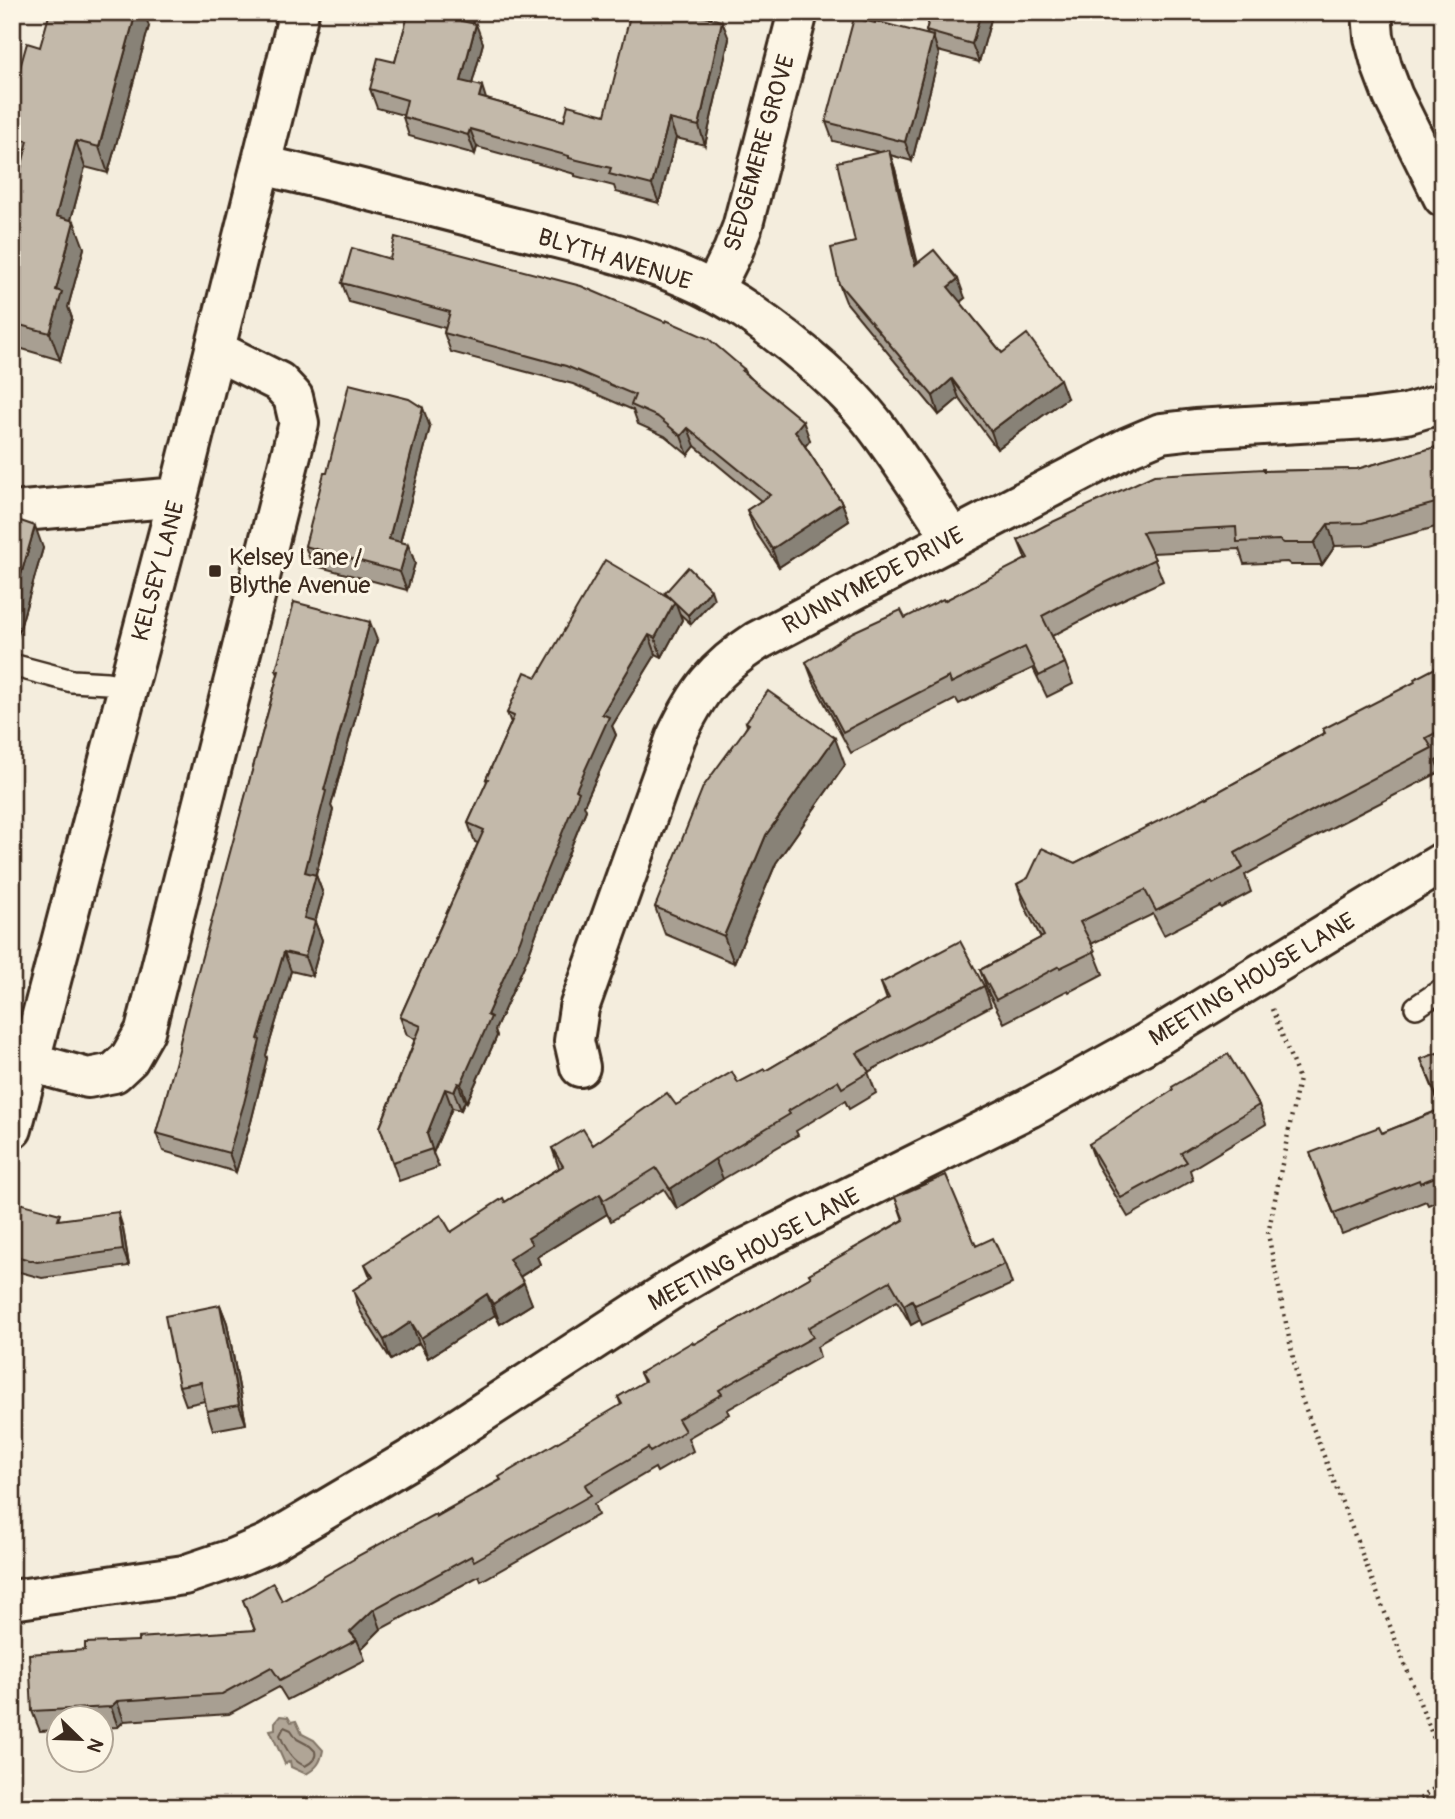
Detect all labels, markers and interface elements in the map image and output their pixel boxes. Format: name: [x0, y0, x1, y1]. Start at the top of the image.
street label: SEDGEMERE GROVE: [718, 51, 801, 255]
street label: BLYTH AVENUE: [535, 222, 695, 297]
street label: KELSEY LANE: [126, 498, 191, 644]
street label: RUNNYMEDE DRIVE: [778, 520, 969, 640]
place label: Kelsey Lane / Blythe Avenue: [229, 543, 370, 600]
marker: Kelsey Lane / Blythe Avenue: [207, 563, 223, 579]
street label: MEETING HOUSE LANE: [1144, 906, 1361, 1053]
street label: MEETING HOUSE LANE: [643, 1181, 865, 1318]
north arrow: [46, 1703, 116, 1773]
text: N: [81, 1735, 108, 1756]

